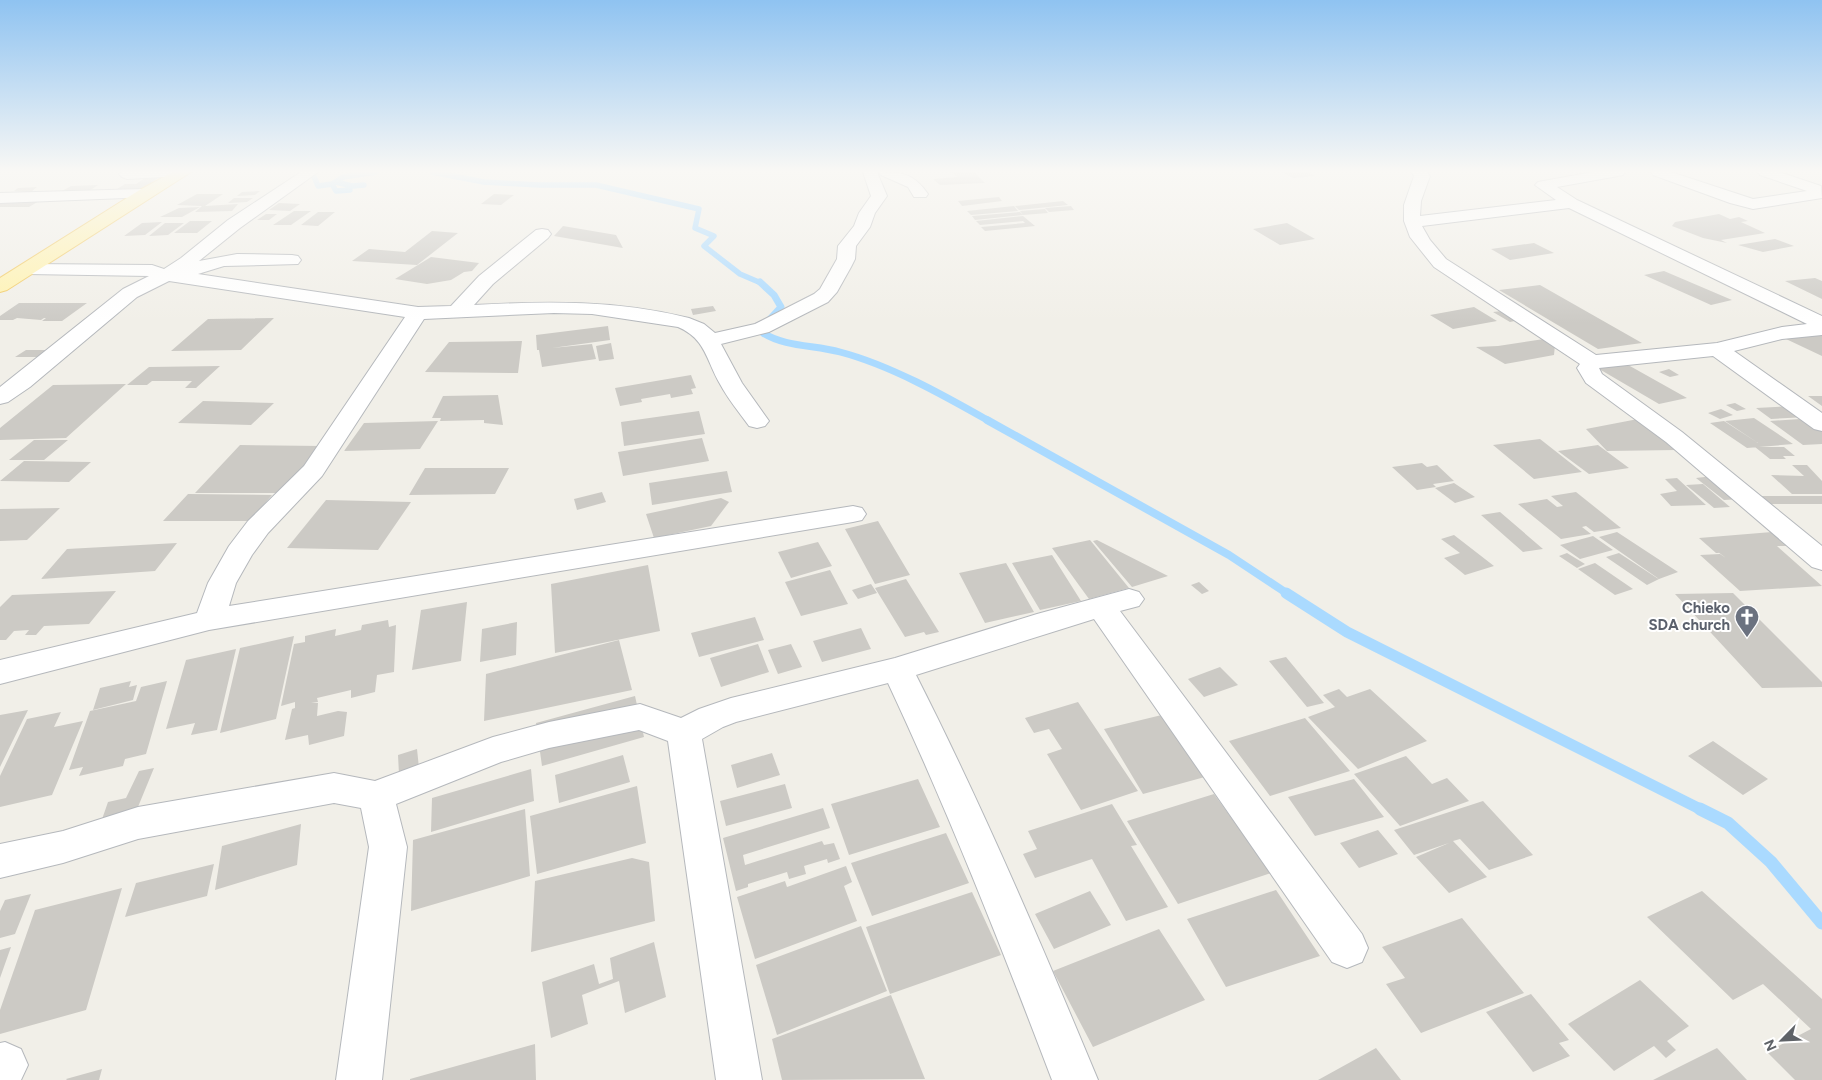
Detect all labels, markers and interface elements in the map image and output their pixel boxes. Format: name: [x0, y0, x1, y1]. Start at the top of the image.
place label: Chieko SDA church: [1648, 599, 1730, 634]
church icon: Chieko SDA church: [1734, 604, 1760, 638]
north arrow: [1757, 1015, 1807, 1065]
text: N: [1761, 1037, 1781, 1053]

